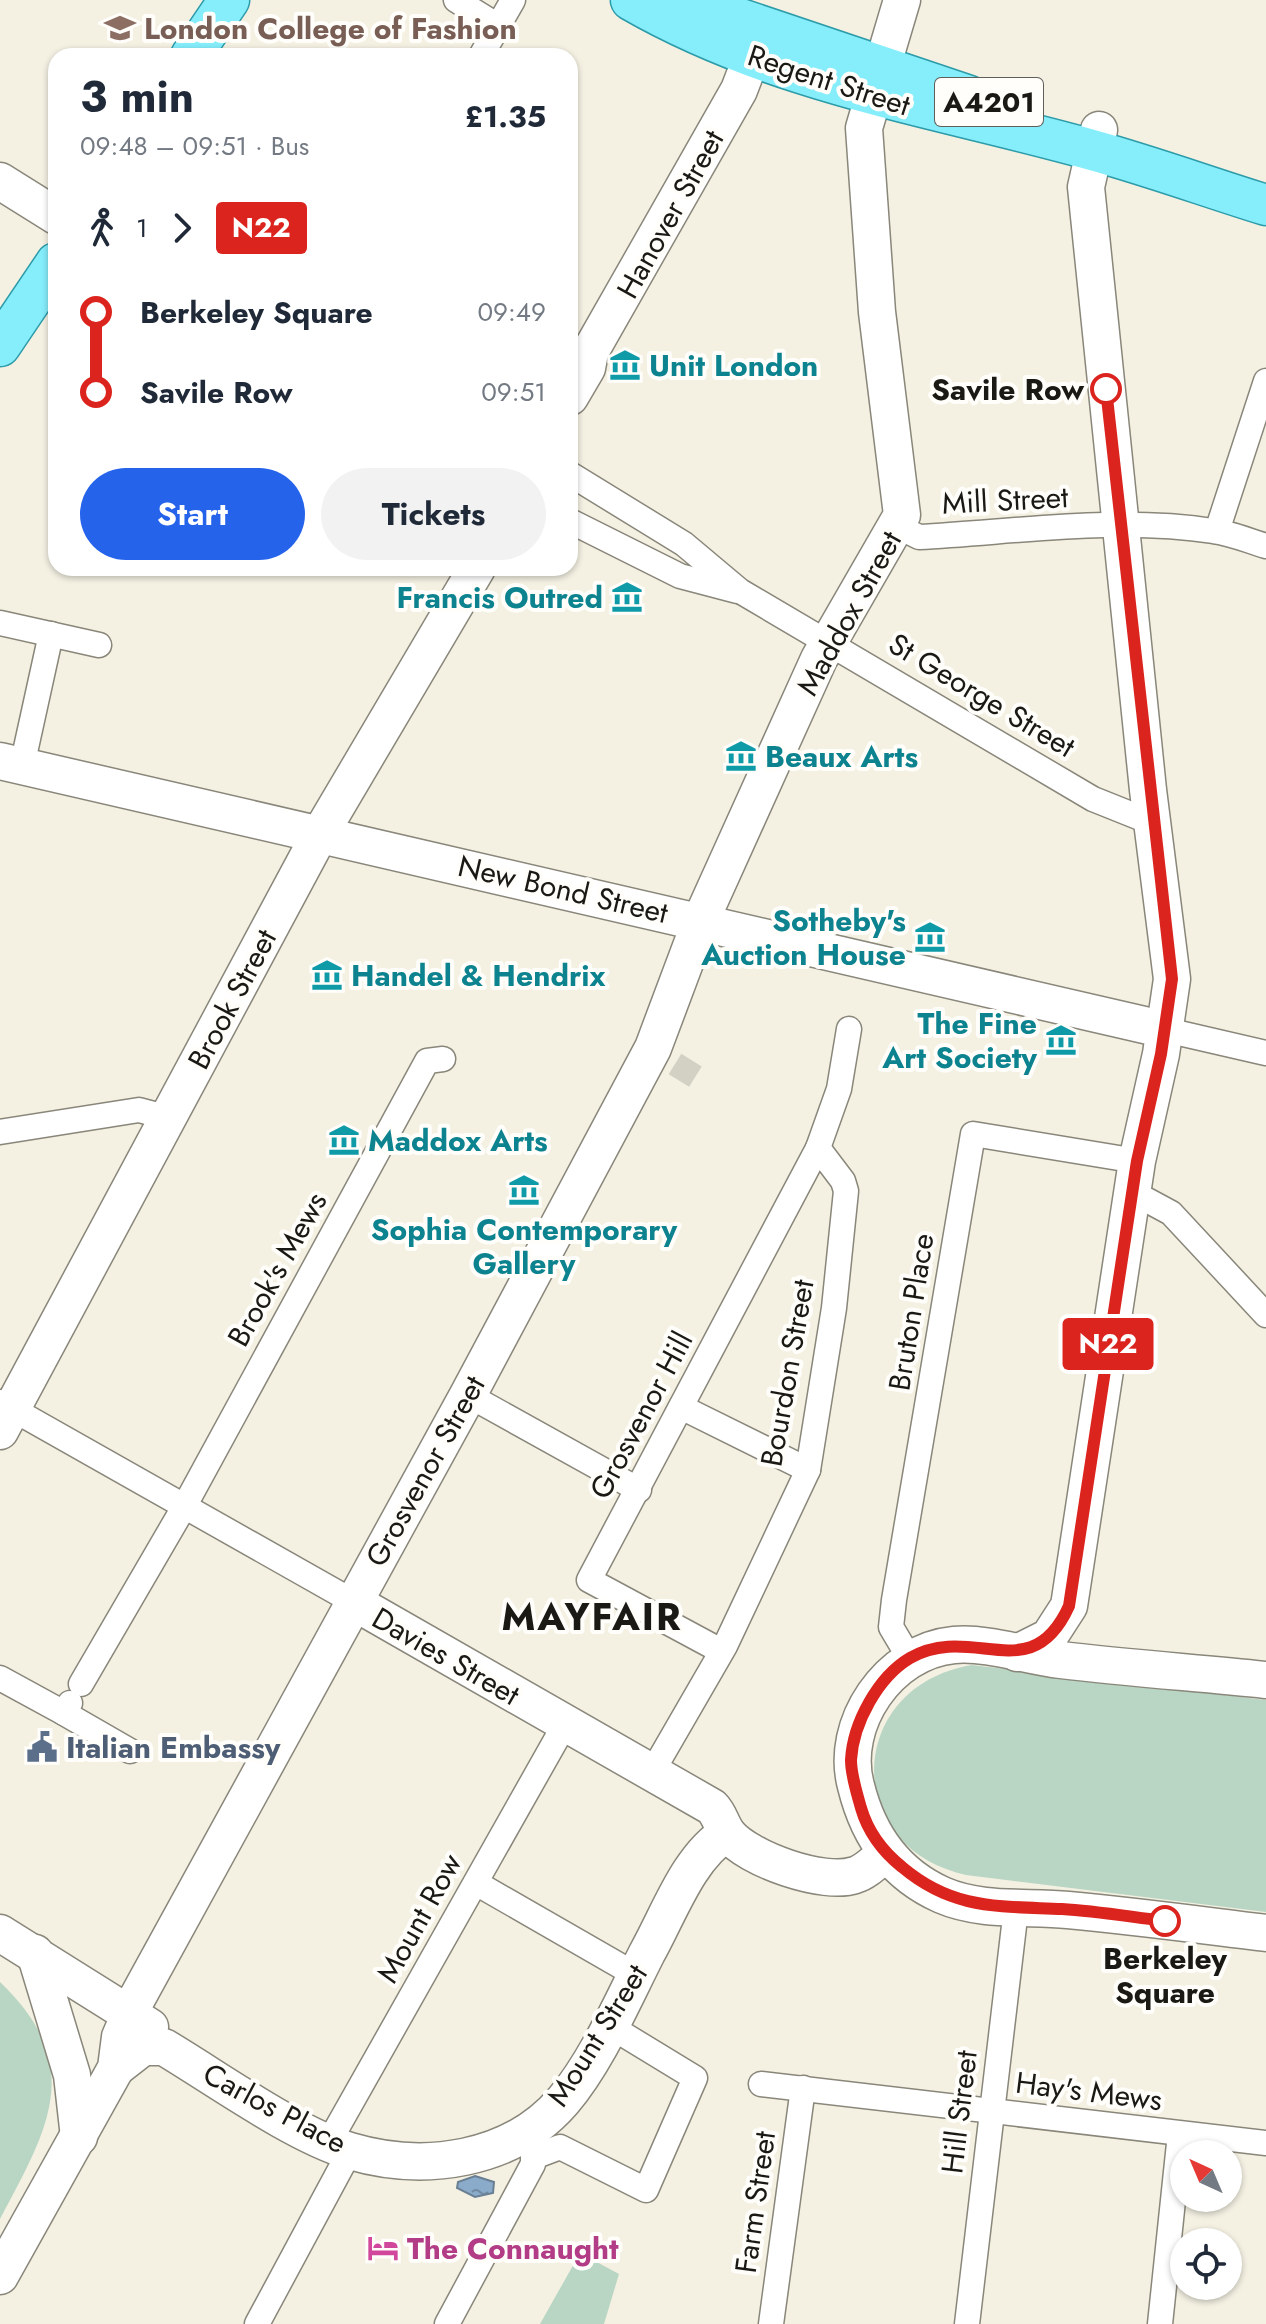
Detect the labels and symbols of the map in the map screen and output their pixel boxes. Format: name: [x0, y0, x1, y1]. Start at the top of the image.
place label: London College of Fashion: [144, 7, 517, 50]
school or university icon: London College of Fashion: [103, 11, 137, 45]
street label: Regent Street: [742, 34, 916, 127]
road number: A4201: [935, 78, 1043, 126]
street label: Hanover Street: [606, 121, 734, 306]
place label: Unit London: [649, 344, 818, 387]
museum icon: Unit London: [608, 348, 642, 382]
place label: Savile Row: [931, 368, 1085, 411]
marker: Savile Row: [1091, 374, 1121, 404]
street label: Mill Street: [941, 475, 1070, 525]
street label: Maddox Street: [786, 522, 912, 703]
place label: Francis Outred: [396, 576, 603, 619]
museum icon: Francis Outred: [610, 580, 644, 614]
street label: St George Street: [881, 622, 1084, 768]
place label: Beaux Arts: [765, 735, 918, 778]
museum icon: Beaux Arts: [724, 739, 758, 773]
street label: New Bond Street: [454, 844, 673, 934]
place label: Sotheby's Auction House: [700, 899, 906, 976]
museum icon: Sotheby's Auction House: [913, 920, 947, 954]
street label: Brook Street: [177, 921, 287, 1077]
place label: Handel & Hendrix: [351, 954, 605, 997]
museum icon: Handel & Hendrix: [310, 958, 344, 992]
place label: The Fine Art Society: [881, 1002, 1037, 1079]
museum icon: The Fine Art Society: [1044, 1023, 1078, 1057]
place label: Maddox Arts: [368, 1119, 548, 1162]
museum icon: Maddox Arts: [327, 1123, 361, 1157]
museum icon: Sophia Contemporary Gallery: [507, 1173, 541, 1207]
street label: Brook's Mews: [217, 1184, 337, 1354]
place label: Sophia Contemporary Gallery: [371, 1208, 678, 1285]
street label: Bruton Place: [877, 1230, 945, 1394]
street label: Bourdon Street: [749, 1275, 825, 1470]
line badge: N22: [1062, 1318, 1154, 1370]
street label: Grosvenor Hill: [579, 1324, 703, 1506]
street label: Grosvenor Street: [355, 1367, 496, 1574]
district label: MAYFAIR: [501, 1589, 683, 1644]
street label: Davies Street: [364, 1596, 528, 1716]
place label: Italian Embassy: [66, 1726, 281, 1769]
public building icon: Italian Embassy: [25, 1730, 59, 1764]
street label: Mount Row: [366, 1845, 472, 1990]
marker: Berkeley Square: [1150, 1906, 1180, 1936]
place label: Berkeley Square: [1103, 1937, 1227, 2014]
street label: Mount Street: [536, 1955, 658, 2114]
street label: Hill Street: [930, 2047, 988, 2176]
street label: Carlos Place: [196, 2052, 354, 2164]
street label: Hay's Mews: [1013, 2061, 1165, 2121]
street label: Farm Street: [724, 2128, 786, 2276]
north arrow: [1170, 2140, 1242, 2212]
place label: The Connaught: [407, 2227, 619, 2270]
hotel icon: The Connaught: [366, 2231, 400, 2265]

